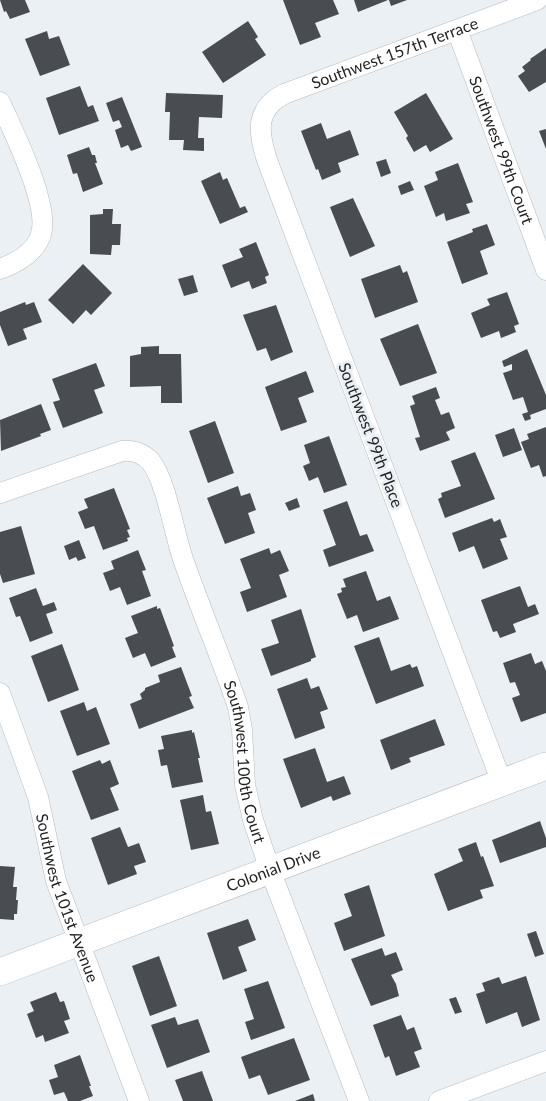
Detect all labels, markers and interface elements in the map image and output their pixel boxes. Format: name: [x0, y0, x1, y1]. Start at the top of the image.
street label: Southwest 157th Terrace: [308, 13, 480, 92]
street label: Southwest 99th Court: [466, 73, 538, 227]
street label: Southwest 99th Place: [335, 360, 408, 510]
street label: Southwest 100th Court: [220, 678, 270, 846]
street label: Southwest 101st Avenue: [33, 812, 103, 985]
street label: Colonial Drive: [223, 842, 323, 895]

